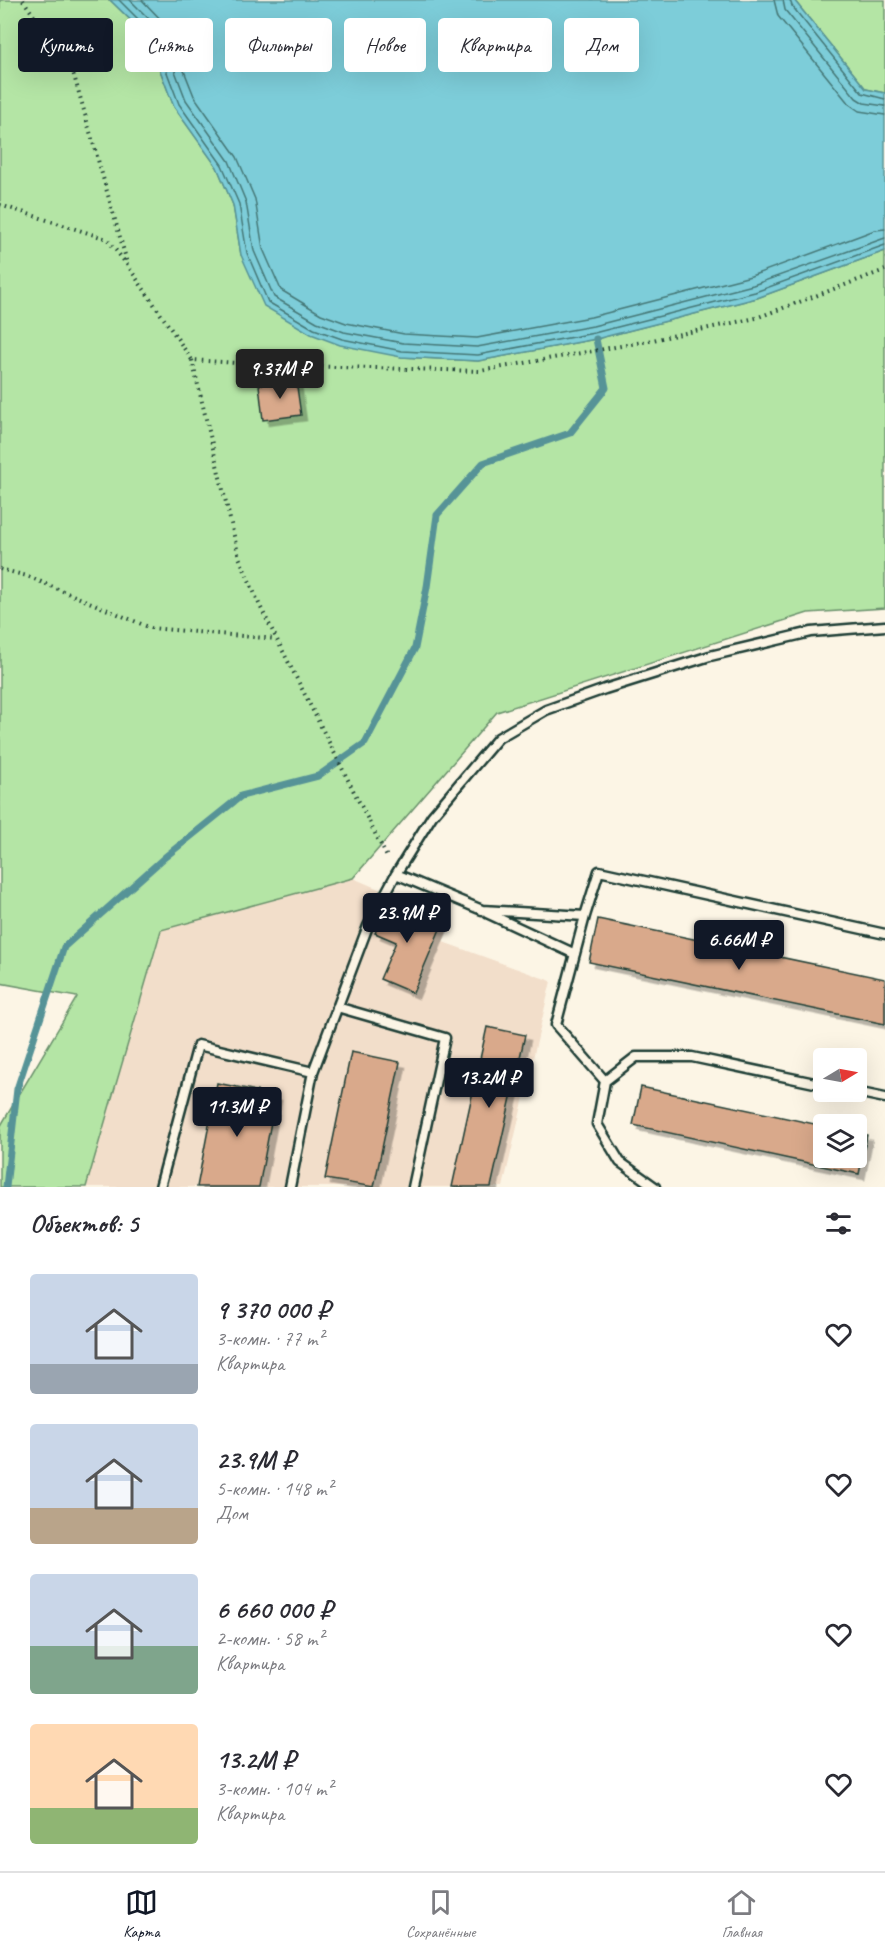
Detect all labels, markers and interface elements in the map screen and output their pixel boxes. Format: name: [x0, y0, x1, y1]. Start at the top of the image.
chip: Купить: [18, 18, 113, 72]
chip: Снять: [125, 18, 213, 72]
chip: Фильтры: [225, 18, 332, 72]
chip: Новое: [344, 18, 426, 72]
chip: Квартира: [438, 18, 552, 72]
chip: Дом: [564, 18, 639, 72]
pin: 9.37M ₽: [225, 349, 335, 400]
text: 9.37M ₽: [250, 356, 310, 381]
pin: 23.9M ₽: [352, 893, 462, 944]
text: 23.9M ₽: [377, 900, 437, 925]
pin: 6.66M ₽: [684, 920, 794, 971]
text: 6.66M ₽: [708, 927, 770, 952]
north arrow: [813, 1048, 867, 1102]
map controls: [813, 1048, 867, 1168]
pin: 13.2M ₽: [434, 1058, 544, 1109]
text: 13.2M ₽: [459, 1065, 519, 1090]
pin: 11.3M ₽: [182, 1087, 292, 1138]
text: 11.3M ₽: [207, 1094, 267, 1119]
button: layers: [813, 1114, 867, 1168]
text: Объектов: 5: [30, 1207, 138, 1240]
icon: filters: [822, 1207, 855, 1240]
text: 9 370 000 ₽: [216, 1293, 330, 1326]
icon: home: [78, 1298, 150, 1370]
icon: heart: [822, 1318, 855, 1351]
text: 3-комн. · 77 m²: [216, 1326, 324, 1351]
text: Квартира: [216, 1351, 284, 1376]
text: 23.9M ₽: [216, 1443, 295, 1476]
icon: home: [78, 1448, 150, 1520]
icon: heart: [822, 1468, 855, 1501]
text: 5-комн. · 148 m²: [216, 1476, 333, 1501]
text: Дом: [216, 1501, 248, 1526]
text: 6 660 000 ₽: [216, 1593, 332, 1626]
icon: home: [78, 1598, 150, 1670]
icon: heart: [822, 1618, 855, 1651]
text: 2-комн. · 58 m²: [216, 1626, 324, 1651]
text: Квартира: [216, 1651, 284, 1676]
text: 13.2M ₽: [216, 1743, 295, 1776]
icon: home: [78, 1748, 150, 1820]
icon: heart: [822, 1768, 855, 1801]
text: 3-комн. · 104 m²: [216, 1776, 333, 1801]
text: Квартира: [216, 1801, 284, 1826]
tab: Карта: [123, 1886, 160, 1942]
tab: Сохранённые: [406, 1886, 475, 1942]
tab: Главная: [722, 1886, 762, 1942]

